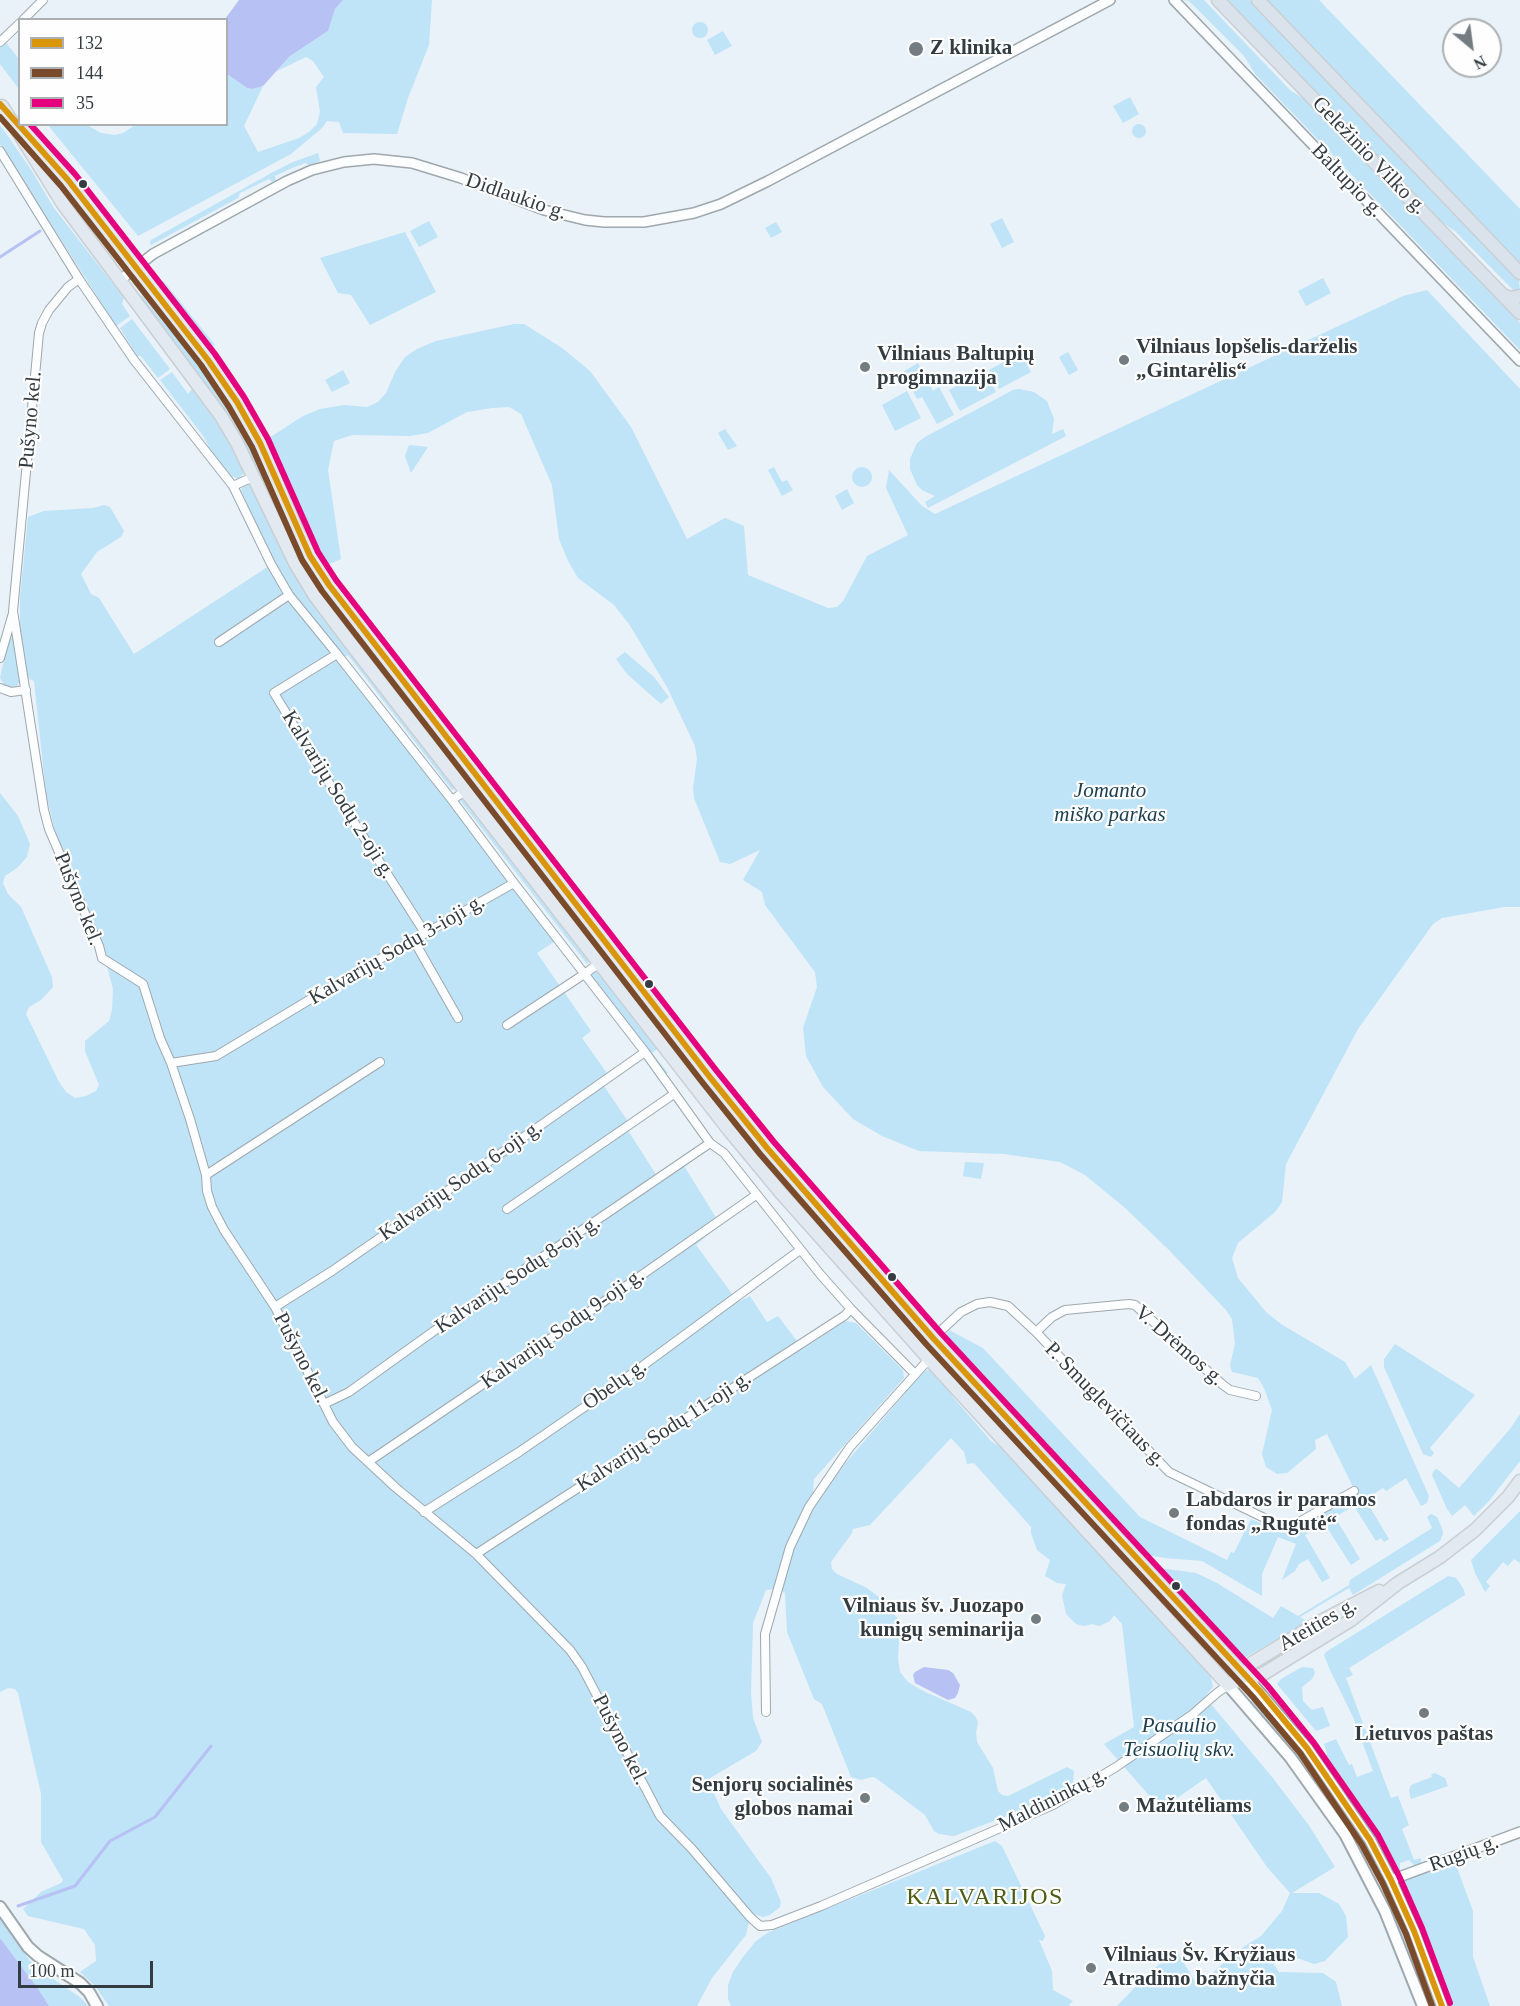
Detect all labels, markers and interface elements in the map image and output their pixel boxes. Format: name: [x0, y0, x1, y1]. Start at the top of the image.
legend: [18, 18, 228, 126]
north arrow: [1442, 18, 1502, 78]
text: 132: [76, 33, 103, 53]
place label: Z klinika: [930, 36, 1012, 62]
marker: Z klinika: [907, 40, 925, 58]
text: N: [1471, 52, 1489, 73]
text: 144: [76, 63, 103, 83]
street label: Geležinio Vilko g.: [1306, 92, 1432, 220]
text: 35: [76, 93, 94, 113]
street label: Baltupio g.: [1306, 139, 1388, 223]
street label: Didlaukio g.: [462, 168, 570, 226]
unlabelled marker: [77, 178, 89, 190]
place label: Vilniaus lopšelis-darželis „Gintarėlis“: [1136, 335, 1357, 385]
place label: Vilniaus Baltupių progimnazija: [877, 342, 1034, 392]
marker: Vilniaus lopšelis-darželis „Gintarėlis“: [1117, 353, 1131, 367]
marker: Vilniaus Baltupių progimnazija: [858, 360, 872, 374]
street label: Pušyno kel.: [14, 370, 48, 470]
street label: Kalvarijų Sodų 2-oji g.: [276, 706, 400, 884]
park label: Jomanto miško parkas: [1054, 778, 1166, 828]
street label: Pušyno kel.: [48, 849, 108, 949]
street label: Kalvarijų Sodų 3-ioji g.: [304, 889, 490, 1011]
unlabelled marker: [643, 978, 655, 990]
street label: Kalvarijų Sodų 6-oji g.: [374, 1115, 548, 1247]
street label: Kalvarijų Sodų 8-oji g.: [431, 1210, 605, 1340]
street label: Kalvarijų Sodų 9-oji g.: [476, 1263, 650, 1395]
unlabelled marker: [886, 1271, 898, 1283]
street label: V. Drėmos g.: [1129, 1300, 1229, 1392]
street label: Pušyno kel.: [268, 1309, 334, 1407]
street label: P. Smuglevičiaus g.: [1039, 1337, 1171, 1473]
street label: Obelų g.: [578, 1354, 652, 1416]
street label: Kalvarijų Sodų 11-oji g.: [572, 1366, 756, 1498]
place label: Labdaros ir paramos fondas „Rugutė“: [1186, 1488, 1376, 1538]
marker: Labdaros ir paramos fondas „Rugutė“: [1167, 1506, 1181, 1520]
unlabelled marker: [1170, 1580, 1182, 1592]
street label: Ateities g.: [1274, 1593, 1362, 1657]
place label: Vilniaus šv. Juozapo kunigų seminarija: [842, 1594, 1024, 1644]
marker: Vilniaus šv. Juozapo kunigų seminarija: [1029, 1612, 1043, 1626]
street label: Pušyno kel.: [587, 1691, 653, 1789]
marker: Lietuvos paštas: [1417, 1706, 1431, 1720]
park label: Pasaulio Teisuolių skv.: [1123, 1713, 1235, 1763]
place label: Lietuvos paštas: [1355, 1722, 1493, 1748]
street label: Maldininkų g.: [994, 1762, 1112, 1838]
place label: Senjorų socialinės globos namai: [691, 1773, 853, 1823]
marker: Senjorų socialinės globos namai: [858, 1791, 872, 1805]
place label: Mažutėliams: [1136, 1794, 1251, 1820]
marker: Mažutėliams: [1117, 1800, 1131, 1814]
street label: Rugių g.: [1426, 1830, 1502, 1878]
district label: KALVARIJOS: [906, 1884, 1064, 1912]
place label: Vilniaus Šv. Kryžiaus Atradimo bažnyčia: [1103, 1943, 1295, 1993]
scale bar: [21, 1949, 156, 1987]
text: 100 m: [29, 1961, 75, 1981]
marker: Vilniaus Šv. Kryžiaus Atradimo bažnyčia: [1084, 1961, 1098, 1975]

